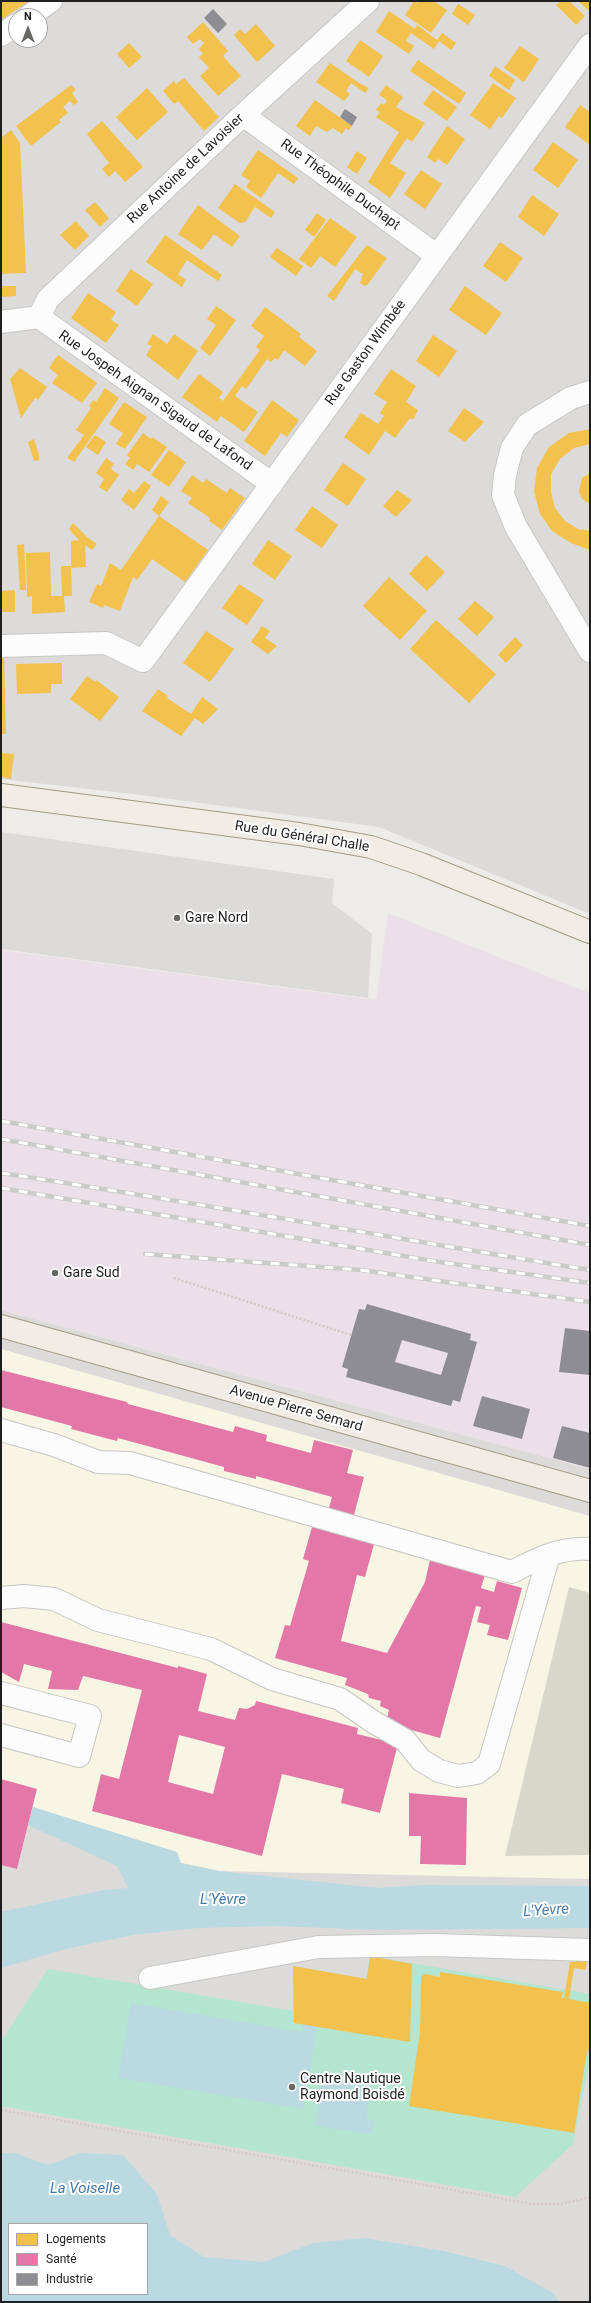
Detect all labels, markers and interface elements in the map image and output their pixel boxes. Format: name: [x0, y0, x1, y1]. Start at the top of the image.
north arrow: [8, 8, 48, 48]
text: N: [24, 10, 32, 23]
street label: Rue Antoine de Lavoisier: [124, 111, 248, 227]
street label: Rue Théophile Duchapt: [277, 136, 403, 234]
street label: Rue Gaston Wimbée: [322, 297, 410, 409]
street label: Rue Jospeh Aignan Sigaud de Lafond: [55, 327, 255, 475]
street label: Rue du Général Challe: [233, 818, 371, 856]
place label: Gare Nord: [185, 910, 248, 926]
marker: Gare Nord: [172, 913, 182, 923]
place label: Gare Sud: [63, 1265, 120, 1281]
marker: Gare Sud: [50, 1268, 60, 1278]
street label: Avenue Pierre Semard: [228, 1382, 364, 1436]
water label: L'Yèvre: [200, 1891, 246, 1909]
water label: L'Yèvre: [523, 1900, 569, 1922]
place label: Centre Nautique Raymond Boisdé: [300, 2071, 405, 2104]
marker: Centre Nautique Raymond Boisdé: [287, 2082, 297, 2092]
water label: La Voiselle: [50, 2180, 120, 2198]
legend: [8, 2223, 148, 2295]
text: Logements: [46, 2232, 106, 2246]
text: Santé: [46, 2252, 77, 2266]
text: Industrie: [46, 2272, 93, 2286]

